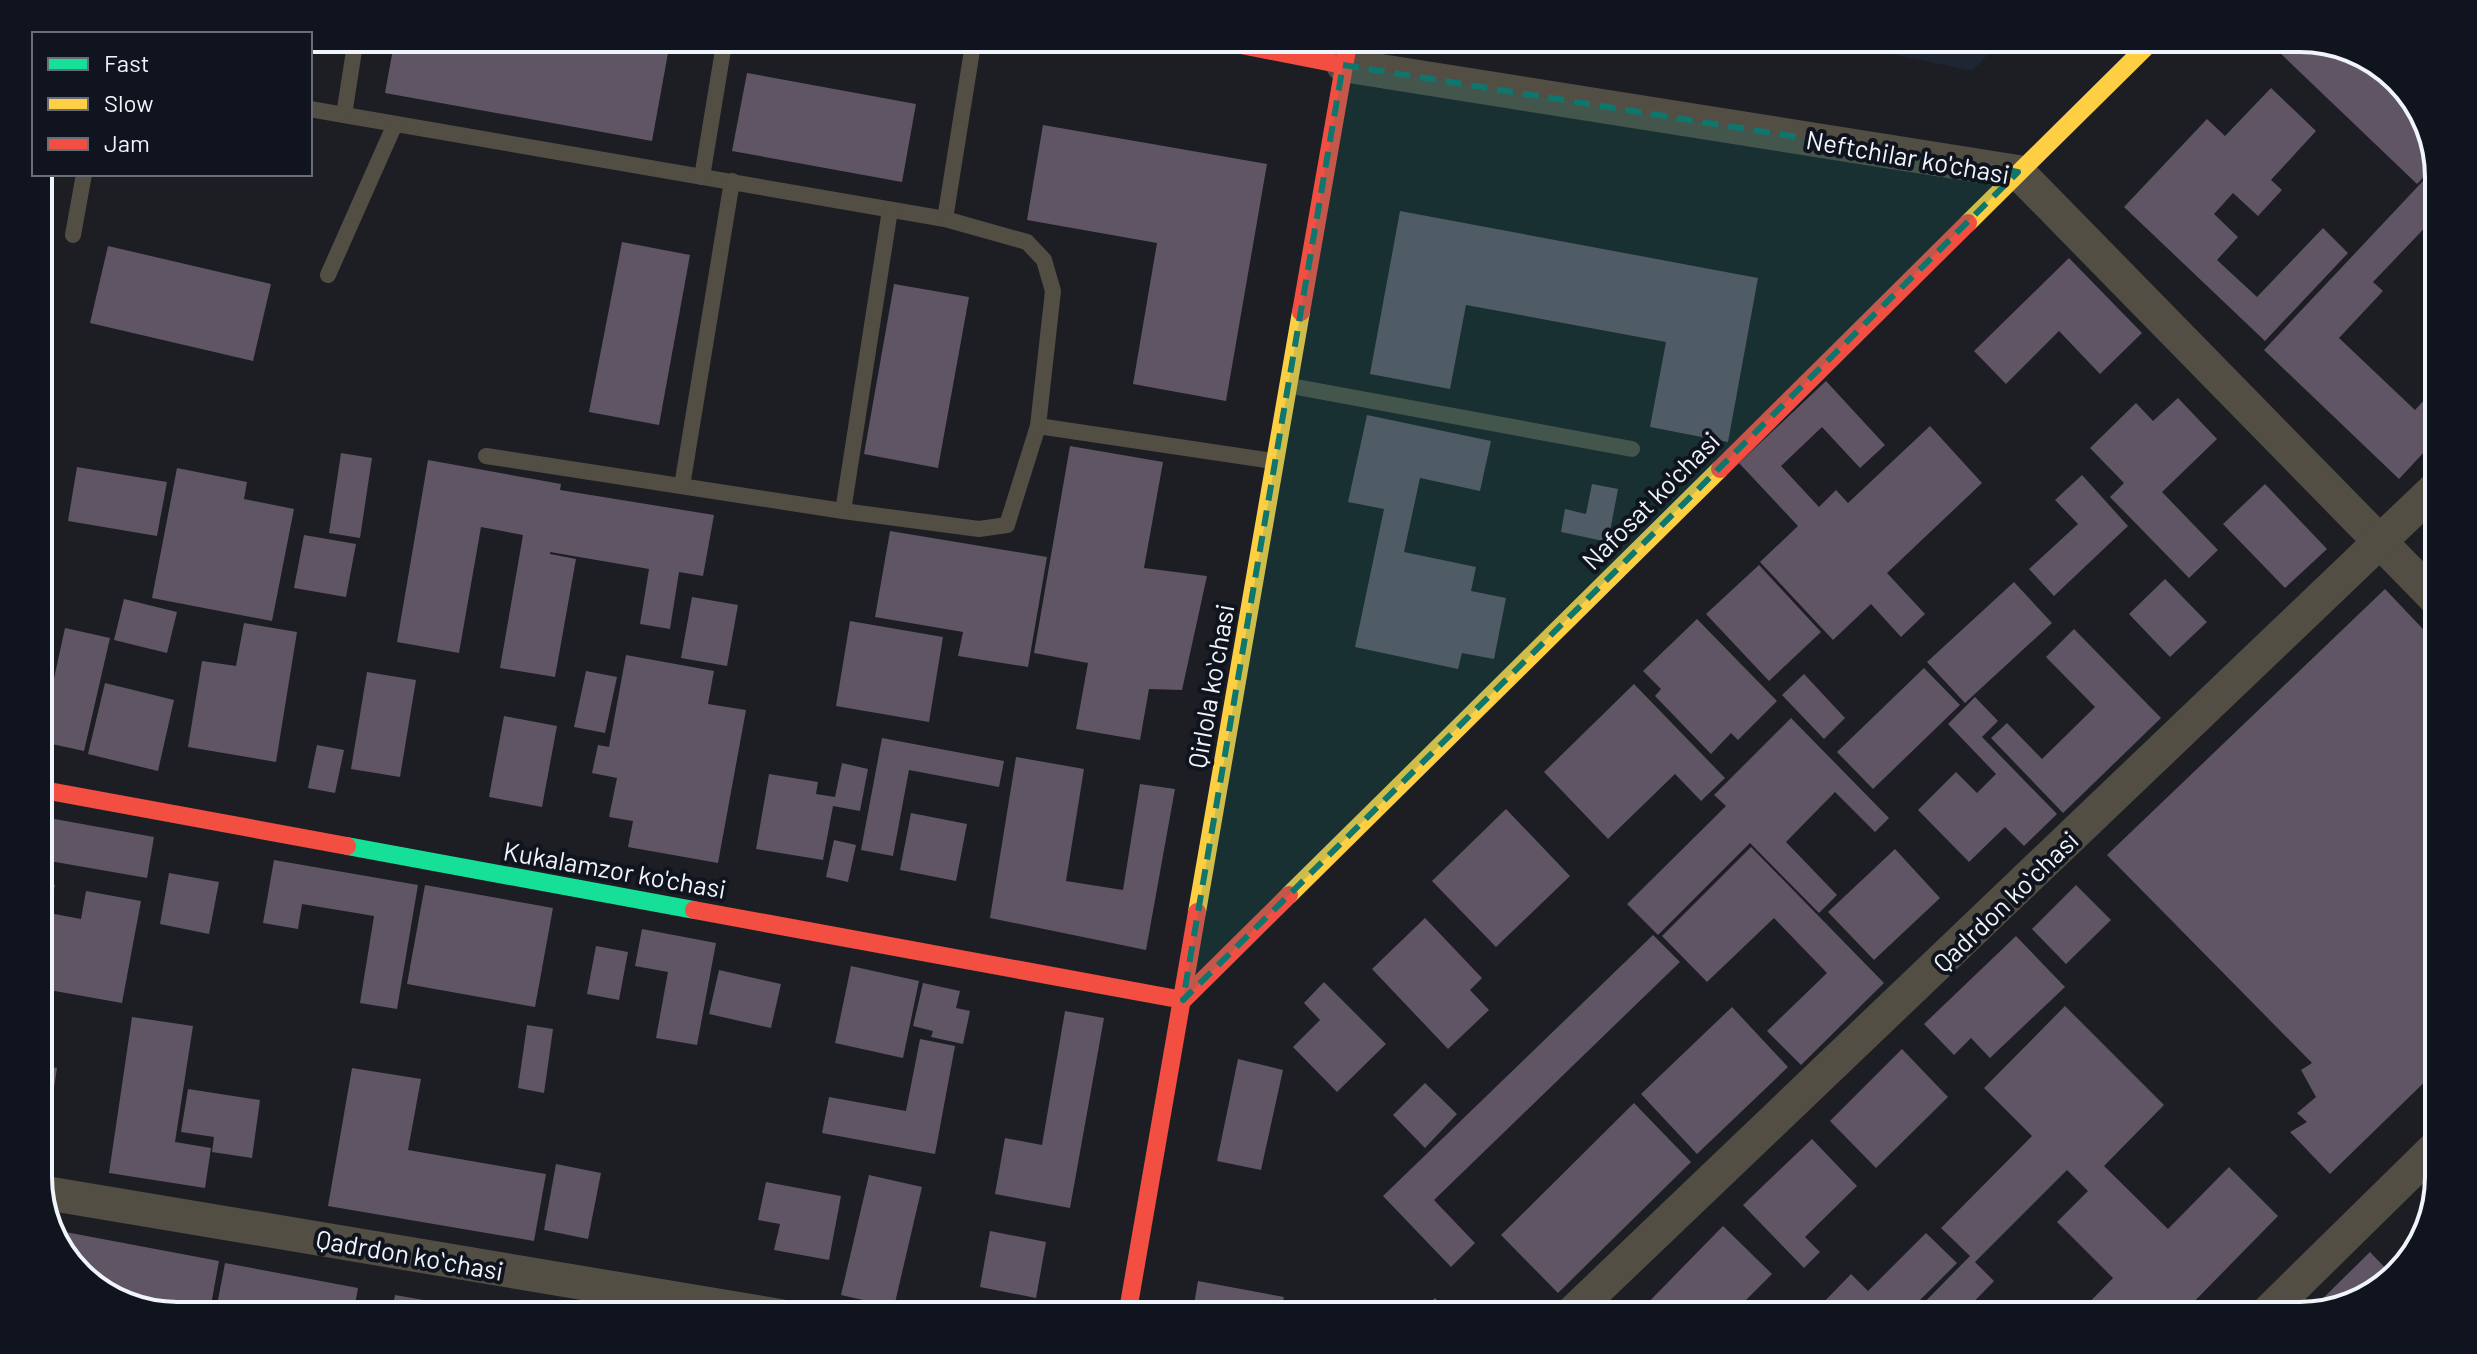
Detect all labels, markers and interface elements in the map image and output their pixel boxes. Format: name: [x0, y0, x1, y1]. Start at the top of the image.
legend: [32, 32, 312, 176]
text: Fast: [104, 48, 149, 77]
text: Slow: [104, 88, 153, 117]
street label: Neftchilar ko'chasi: [1804, 123, 2012, 189]
text: Jam: [104, 128, 150, 157]
street label: Nafosat ko'chasi: [1575, 425, 1725, 575]
street label: Qirlola koʻchasi: [1180, 602, 1240, 770]
street label: Qadrdon koʻchasi: [1926, 824, 2084, 978]
street label: Kukalamzor ko'chasi: [501, 834, 729, 904]
street label: Qadrdon koʻchasi: [314, 1222, 506, 1286]

